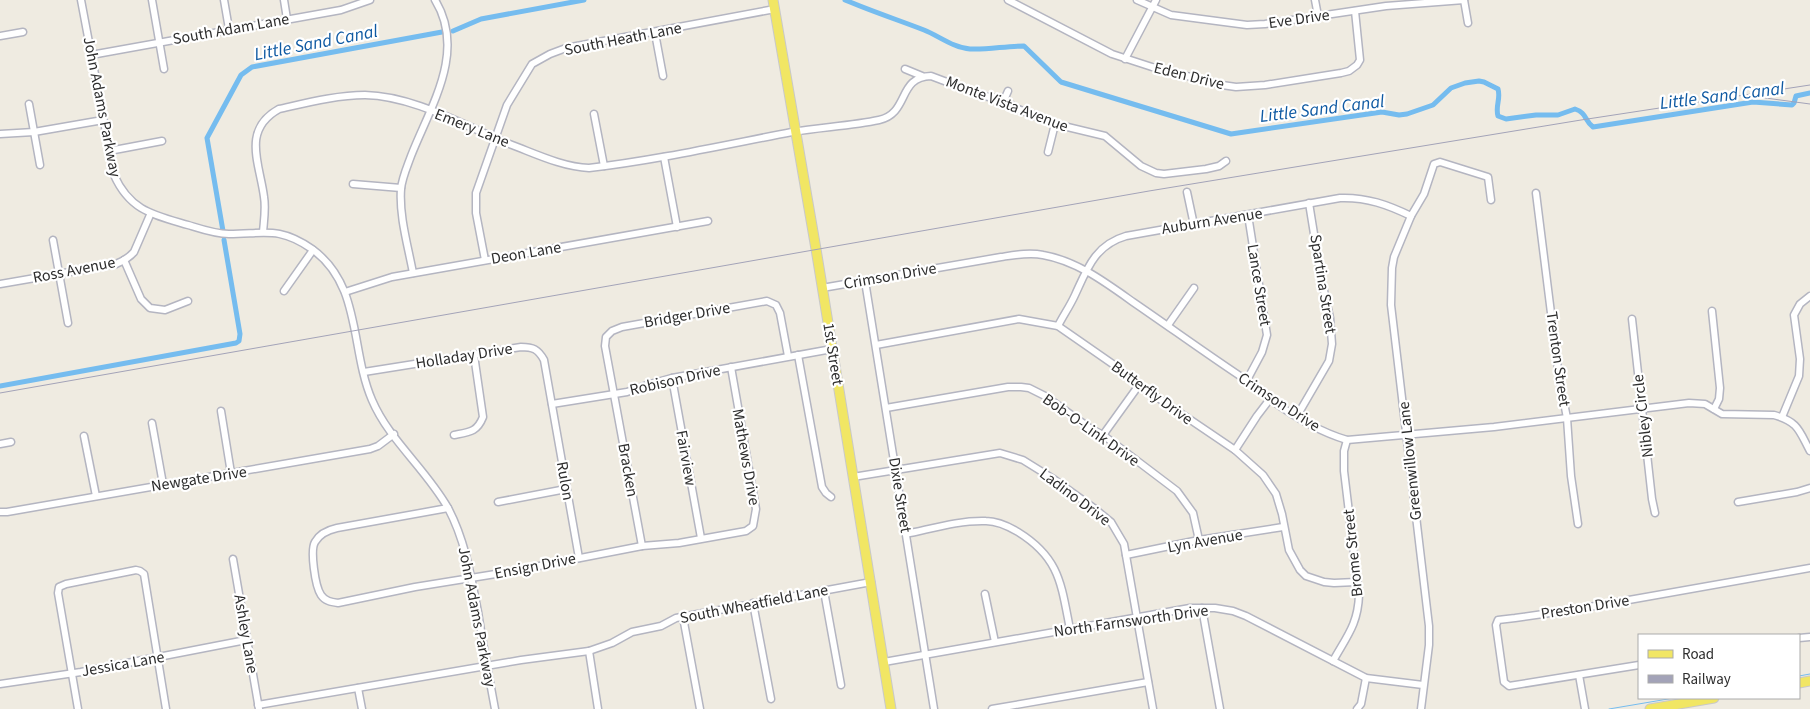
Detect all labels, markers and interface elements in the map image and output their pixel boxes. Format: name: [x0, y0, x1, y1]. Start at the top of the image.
street label: Eve Drive: [1267, 4, 1331, 34]
street label: South Adam Lane: [171, 8, 291, 50]
street label: South Heath Lane: [562, 17, 684, 61]
water label: Little Sand Canal: [252, 19, 381, 67]
street label: John Adams Parkway: [78, 35, 127, 180]
street label: Eden Drive: [1152, 57, 1227, 95]
street label: Monte Vista Avenue: [943, 71, 1071, 138]
water label: Little Sand Canal: [1658, 76, 1786, 116]
water label: Little Sand Canal: [1258, 89, 1386, 129]
street label: Emery Lane: [431, 103, 513, 153]
street label: Auburn Avenue: [1160, 202, 1264, 240]
street label: Spartina Street: [1304, 233, 1342, 336]
street label: Deon Lane: [489, 236, 563, 270]
street label: Lance Street: [1242, 242, 1276, 328]
street label: Ross Avenue: [31, 251, 117, 289]
street label: Crimson Drive: [842, 257, 938, 295]
street label: Bridger Drive: [642, 297, 732, 333]
street label: Trenton Street: [1540, 310, 1576, 409]
street label: 1st Street: [817, 321, 849, 387]
street label: Holladay Drive: [414, 337, 514, 375]
street label: Butterfly Drive: [1107, 356, 1197, 430]
street label: Robison Drive: [628, 359, 723, 401]
street label: Crimson Drive: [1234, 367, 1324, 437]
street label: Nibley Circle: [1627, 373, 1659, 459]
street label: Bob-O-Link Drive: [1038, 388, 1144, 472]
street label: Greenwillow Lane: [1393, 400, 1427, 521]
street label: Mathews Drive: [727, 407, 765, 507]
street label: Fairview: [670, 428, 702, 488]
street label: Bracken: [612, 441, 644, 499]
street label: Dixie Street: [883, 456, 917, 535]
street label: Rulon: [551, 460, 579, 502]
street label: Newgate Drive: [150, 461, 248, 497]
street label: Ladino Drive: [1035, 463, 1115, 531]
street label: Brome Street: [1337, 508, 1369, 598]
street label: Lyn Avenue: [1166, 524, 1244, 558]
street label: John Adams Parkway: [453, 545, 502, 690]
street label: Ensign Drive: [492, 547, 578, 585]
street label: South Wheatfield Lane: [678, 579, 830, 629]
street label: Preston Drive: [1539, 589, 1631, 625]
street label: Ashley Lane: [228, 593, 264, 675]
street label: North Farnsworth Drive: [1052, 599, 1210, 643]
legend: [1638, 634, 1800, 699]
text: Road: [1682, 644, 1714, 665]
street label: Jessica Lane: [80, 646, 166, 682]
text: Railway: [1682, 669, 1731, 690]

